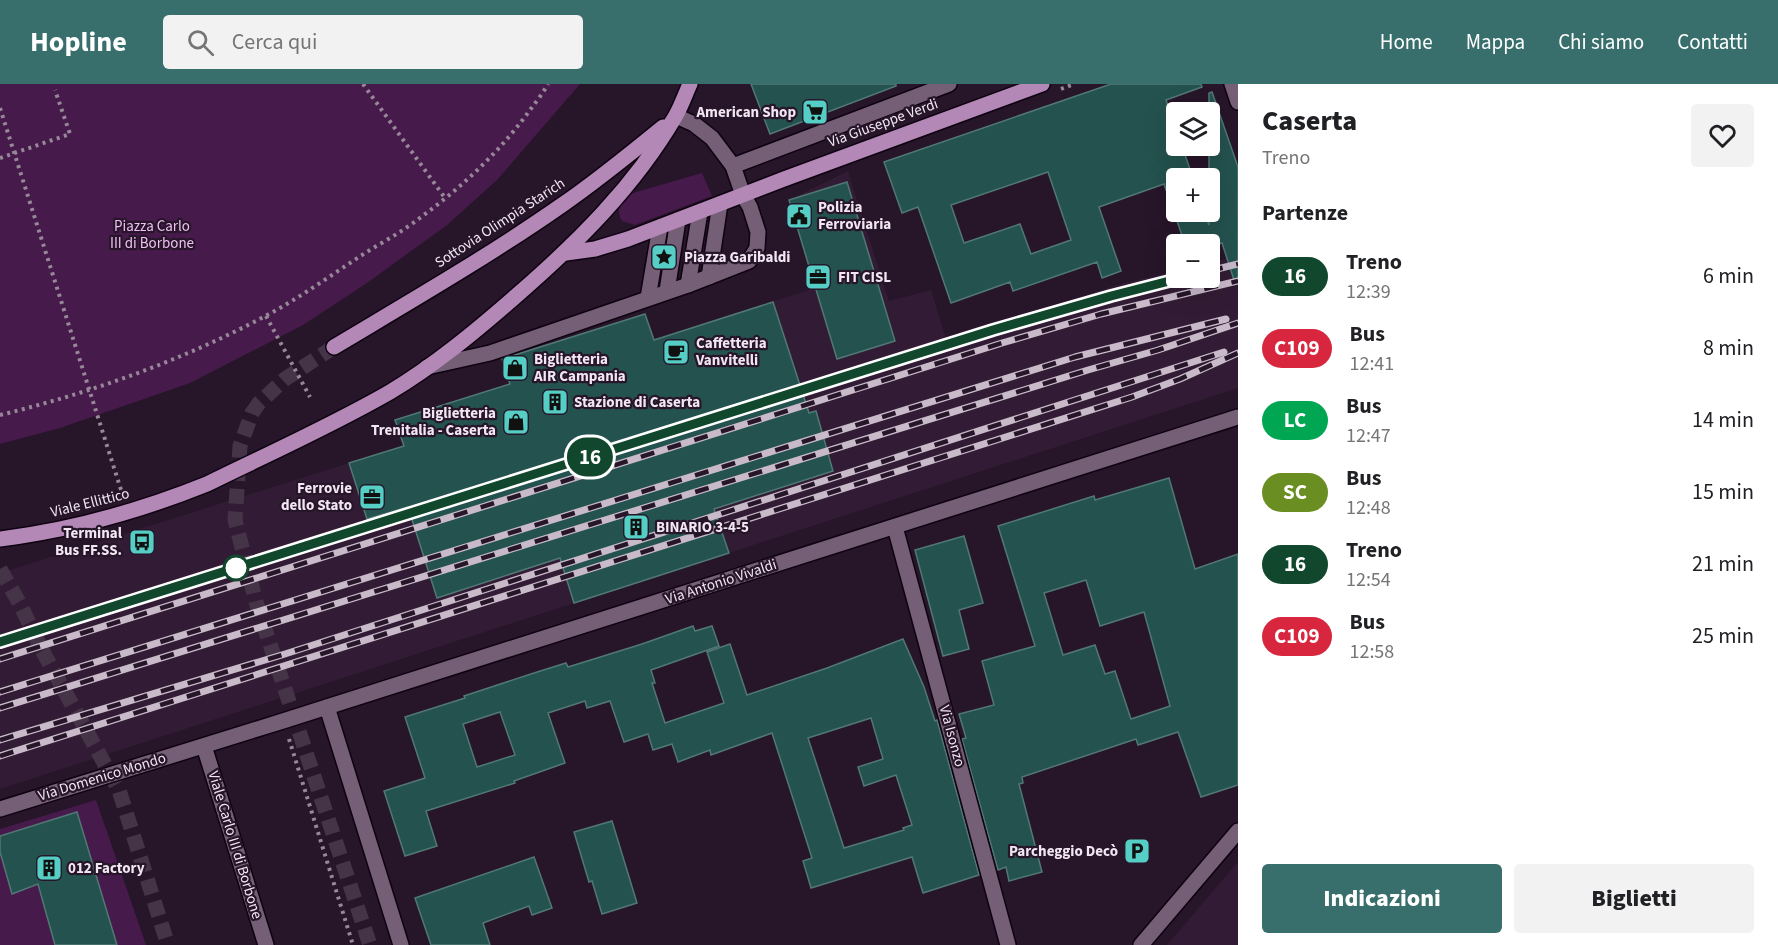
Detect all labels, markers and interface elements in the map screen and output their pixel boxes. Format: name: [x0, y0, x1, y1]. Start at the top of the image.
search box: [163, 15, 583, 69]
text: Hopline: [30, 22, 127, 62]
icon: search: [184, 26, 217, 59]
text: Cerca qui: [232, 26, 318, 58]
text: Home: [1380, 27, 1433, 57]
text: Mappa: [1466, 27, 1525, 57]
text: Chi siamo: [1558, 27, 1644, 57]
text: Contatti: [1677, 27, 1748, 57]
street label: Via Giuseppe Verdi: [825, 93, 941, 153]
supermarket icon: American Shop: [800, 97, 830, 127]
text: Caserta: [1262, 101, 1357, 141]
place label: American Shop: [695, 102, 796, 123]
map controls: [1166, 102, 1220, 288]
button: layers: [1166, 102, 1220, 156]
button: heart: [1691, 104, 1754, 167]
text: Treno: [1262, 144, 1310, 172]
button: +: [1166, 168, 1220, 222]
street label: Sottovia Olimpia Starich: [431, 173, 569, 273]
place label: Polizia Ferroviaria: [818, 197, 891, 235]
text: Partenze: [1262, 197, 1348, 229]
public building icon: Polizia Ferroviaria: [784, 201, 814, 231]
park label: Piazza Carlo III di Borbone: [110, 216, 194, 254]
button: −: [1166, 234, 1220, 288]
place icon: Piazza Garibaldi: [649, 242, 679, 272]
text: Treno: [1346, 246, 1402, 278]
place label: Piazza Garibaldi: [684, 247, 790, 268]
text: 6 min: [1703, 260, 1754, 292]
text: 16: [1284, 261, 1306, 291]
office icon: FIT CISL: [803, 262, 833, 292]
place label: FIT CISL: [838, 267, 891, 288]
text: 12:39: [1346, 278, 1391, 306]
text: Bus: [1350, 318, 1385, 350]
text: 8 min: [1703, 332, 1754, 364]
place label: Caffetteria Vanvitelli: [695, 333, 767, 371]
text: C109: [1274, 333, 1320, 363]
cafe icon: Caffetteria Vanvitelli: [661, 337, 691, 367]
place label: Biglietteria AIR Campania: [533, 349, 626, 387]
text: 12:41: [1350, 350, 1394, 378]
shop icon: Biglietteria AIR Campania: [500, 353, 530, 383]
building icon: Stazione di Caserta: [540, 387, 570, 417]
text: Bus: [1346, 390, 1382, 422]
place label: Stazione di Caserta: [574, 392, 700, 413]
place label: Biglietteria Trenitalia - Caserta: [371, 403, 496, 441]
text: 14 min: [1692, 404, 1754, 436]
text: LC: [1284, 405, 1306, 435]
shop icon: Biglietteria Trenitalia - Caserta: [501, 407, 531, 437]
text: 12:47: [1346, 422, 1391, 450]
line badge: 16: [563, 438, 617, 476]
text: 16: [579, 442, 601, 472]
text: Bus: [1346, 462, 1382, 494]
text: 15 min: [1692, 476, 1754, 508]
text: SC: [1283, 477, 1307, 507]
place label: Ferrovie dello Stato: [281, 478, 352, 516]
office icon: Ferrovie dello Stato: [357, 482, 387, 512]
street label: Viale Ellittico: [48, 483, 132, 523]
text: 12:48: [1346, 494, 1391, 522]
building icon: BINARIO 3-4-5: [621, 512, 651, 542]
place label: BINARIO 3-4-5: [656, 517, 749, 538]
place label: Terminal Bus FF.SS.: [55, 523, 123, 561]
bus stop icon: Terminal Bus FF.SS.: [127, 527, 157, 557]
text: Treno: [1346, 534, 1402, 566]
text: 21 min: [1692, 548, 1754, 580]
text: 16: [1284, 549, 1306, 579]
street label: Via Antonio Vivaldi: [663, 554, 779, 610]
unlabelled marker: [223, 555, 249, 581]
text: 12:54: [1346, 566, 1391, 594]
text: Bus: [1350, 606, 1385, 638]
text: 25 min: [1692, 620, 1754, 652]
text: C109: [1274, 621, 1320, 651]
text: 12:58: [1350, 638, 1394, 666]
street label: Via Isonzo: [934, 703, 970, 769]
street label: Via Domenico Mondo: [36, 748, 168, 806]
street label: Viale Carlo III di Borbone: [203, 768, 267, 922]
parking icon: Parcheggio Decò: [1122, 836, 1152, 866]
place label: Parcheggio Decò: [1009, 841, 1118, 862]
building icon: 012 Factory: [34, 853, 64, 883]
place label: 012 Factory: [68, 858, 145, 879]
button: Indicazioni: [1262, 864, 1502, 933]
button: Biglietti: [1514, 864, 1754, 933]

